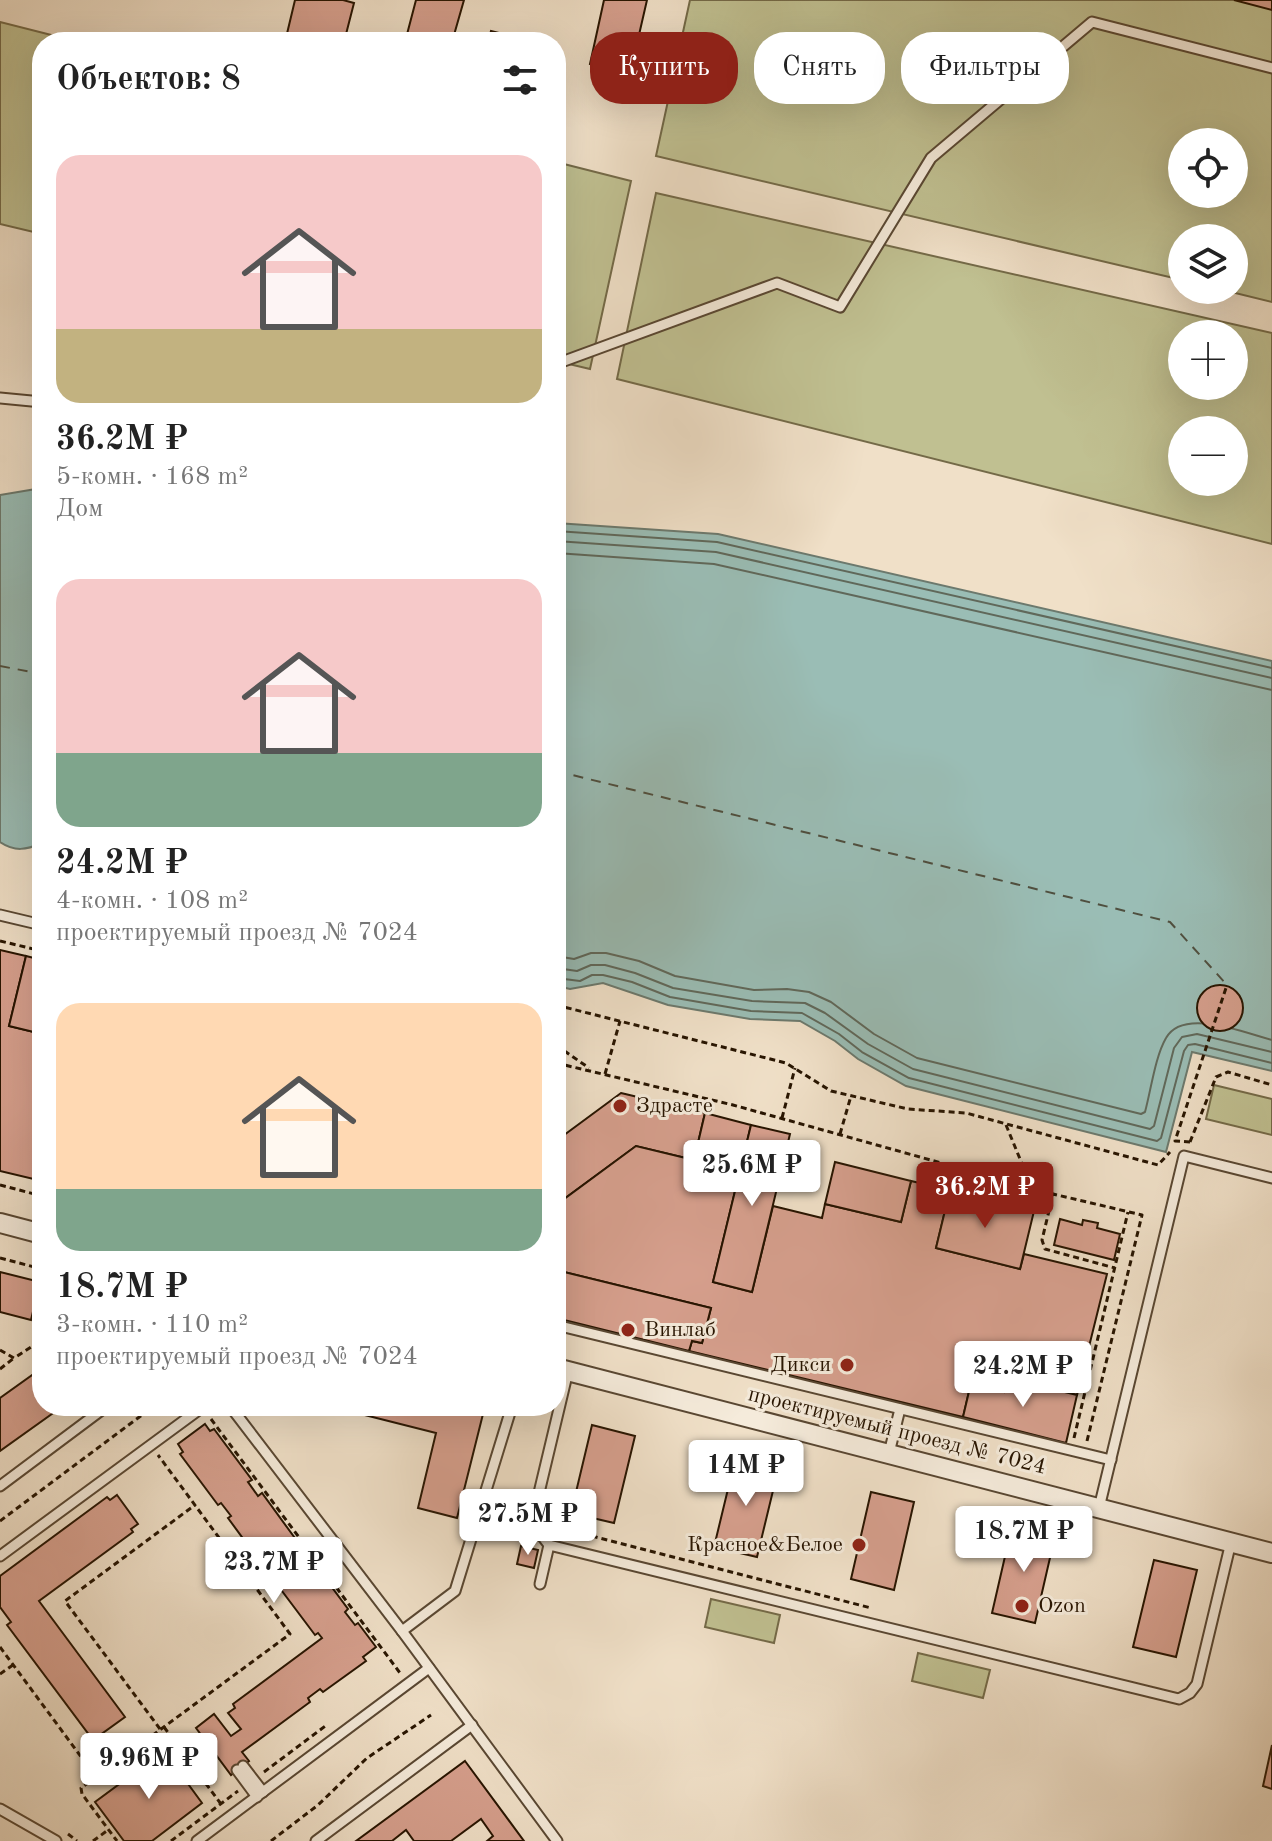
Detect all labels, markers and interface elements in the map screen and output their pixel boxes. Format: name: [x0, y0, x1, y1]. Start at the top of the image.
chip: Купить: [590, 32, 738, 104]
chip: Снять: [754, 32, 885, 104]
chip: Фильтры: [901, 32, 1069, 104]
icon: filters: [498, 58, 542, 102]
text: Объектов: 8: [56, 63, 241, 97]
map controls: [1168, 128, 1248, 496]
button: locate: [1168, 128, 1248, 208]
icon: home: [227, 207, 371, 351]
button: layers: [1168, 224, 1248, 304]
button: +: [1168, 320, 1248, 400]
button: −: [1168, 416, 1248, 496]
text: 36.2M ₽: [56, 423, 188, 457]
text: 5-комн. · 168 m²: [56, 464, 248, 490]
text: Дом: [56, 496, 103, 522]
icon: home: [227, 631, 371, 775]
text: 24.2M ₽: [56, 847, 188, 881]
text: 4-комн. · 108 m²: [56, 888, 248, 914]
text: проектируемый проезд № 7024: [56, 920, 418, 946]
icon: home: [227, 1055, 371, 1199]
place label: Здрасте: [636, 1095, 713, 1117]
marker: Здрасте: [611, 1097, 629, 1115]
pin: 25.6M ₽: [678, 1140, 826, 1208]
text: 25.6M ₽: [701, 1153, 803, 1179]
pin: 36.2M ₽: [911, 1162, 1059, 1230]
text: 36.2M ₽: [934, 1175, 1036, 1201]
text: 18.7M ₽: [56, 1271, 188, 1305]
text: 3-комн. · 110 m²: [56, 1312, 248, 1338]
place label: Винлаб: [644, 1319, 716, 1341]
marker: Винлаб: [619, 1321, 637, 1339]
pin: 24.2M ₽: [949, 1341, 1097, 1409]
text: проектируемый проезд № 7024: [56, 1344, 418, 1370]
place label: Дикси: [770, 1354, 831, 1376]
text: 24.2M ₽: [972, 1354, 1074, 1380]
marker: Дикси: [838, 1356, 856, 1374]
street label: проектируемый проезд № 7024: [746, 1383, 1048, 1479]
pin: 14M ₽: [690, 1440, 802, 1508]
text: 14M ₽: [707, 1453, 785, 1479]
pin: 27.5M ₽: [454, 1489, 602, 1557]
text: 27.5M ₽: [477, 1502, 579, 1528]
pin: 18.7M ₽: [950, 1506, 1098, 1574]
text: 18.7M ₽: [973, 1519, 1075, 1545]
place label: Красное&Белое: [687, 1534, 843, 1556]
marker: Красное&Белое: [850, 1536, 868, 1554]
pin: 23.7M ₽: [200, 1537, 348, 1605]
text: 23.7M ₽: [223, 1550, 325, 1576]
place label: Ozon: [1038, 1595, 1086, 1617]
marker: Ozon: [1013, 1597, 1031, 1615]
pin: 9.96M ₽: [75, 1733, 223, 1801]
text: 9.96M ₽: [98, 1746, 200, 1772]

